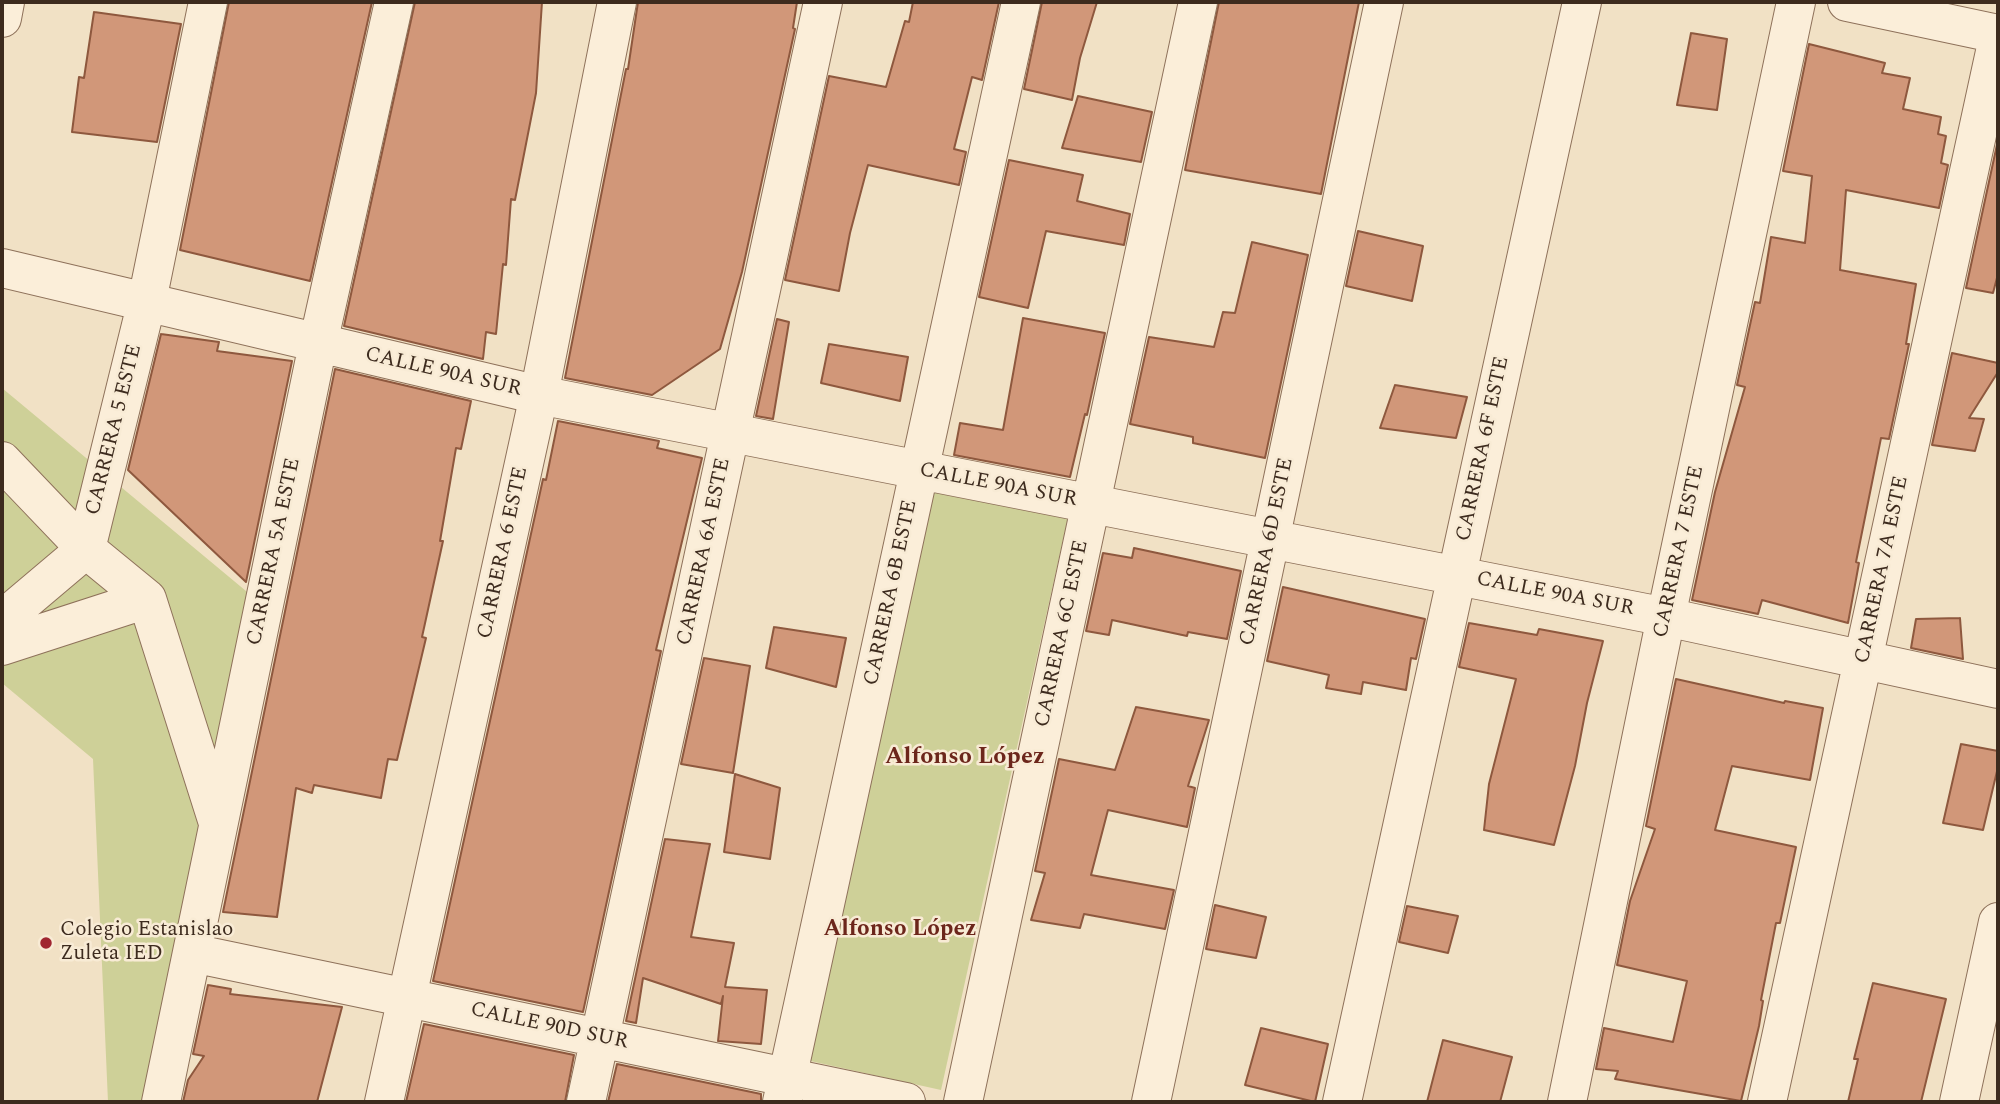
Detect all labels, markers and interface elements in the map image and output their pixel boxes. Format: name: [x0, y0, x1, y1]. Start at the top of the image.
street label: CARRERA 5 ESTE: [82, 342, 148, 518]
street label: CALLE 90A SUR: [362, 343, 524, 403]
street label: CARRERA 6F ESTE: [1452, 354, 1516, 544]
street label: CARRERA 5A ESTE: [243, 456, 307, 648]
street label: CARRERA 6A ESTE: [673, 456, 737, 648]
street label: CARRERA 6D ESTE: [1236, 456, 1300, 648]
street label: CALLE 90A SUR: [917, 458, 1079, 514]
street label: CARRERA 7 ESTE: [1649, 464, 1711, 640]
street label: CARRERA 6 ESTE: [473, 465, 535, 641]
street label: CARRERA 7A ESTE: [1851, 474, 1915, 666]
street label: CARRERA 6B ESTE: [860, 498, 924, 688]
street label: CARRERA 6C ESTE: [1031, 538, 1095, 730]
street label: CALLE 90A SUR: [1474, 567, 1636, 623]
district label: Alfonso López: [885, 744, 1045, 772]
district label: Alfonso López: [823, 916, 977, 944]
place label: Colegio Estanislao Zuleta IED: [60, 918, 233, 968]
marker: Colegio Estanislao Zuleta IED: [38, 935, 54, 951]
street label: CALLE 90D SUR: [468, 998, 630, 1056]

